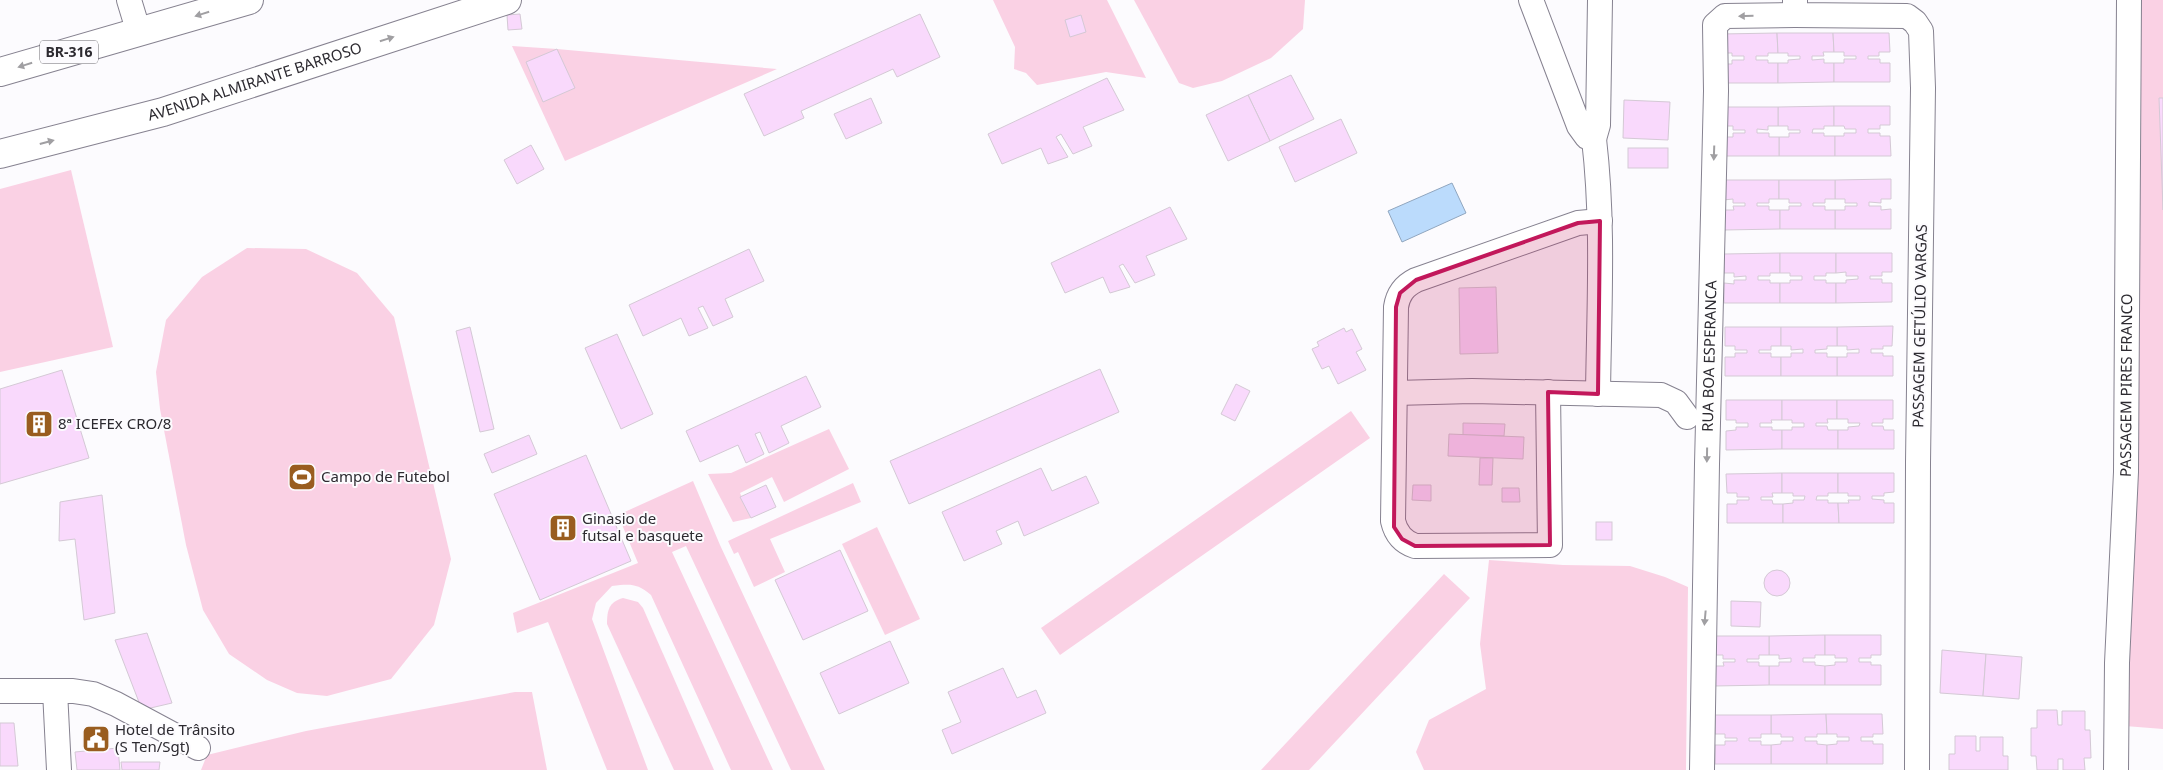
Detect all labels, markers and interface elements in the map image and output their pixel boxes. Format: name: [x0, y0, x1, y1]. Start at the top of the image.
one-way arrow: [195, 11, 210, 19]
one-way arrow: [1738, 12, 1754, 20]
one-way arrow: [380, 35, 395, 43]
street label: AVENIDA ALMIRANTE BARROSO: [145, 37, 364, 125]
road number: BR-316: [40, 41, 98, 64]
one-way arrow: [17, 62, 32, 69]
one-way arrow: [40, 138, 55, 146]
one-way arrow: [1710, 145, 1718, 161]
street label: PASSAGEM GETÚLIO VARGAS: [1907, 224, 1931, 428]
street label: RUA BOA ESPERANCA: [1697, 280, 1720, 432]
street label: PASSAGEM PIRES FRANCO: [2115, 293, 2136, 477]
building icon: 8ª ICEFEx CRO/8: [24, 409, 54, 439]
place label: 8ª ICEFEx CRO/8: [58, 413, 171, 433]
one-way arrow: [1703, 448, 1711, 464]
sports icon: Campo de Futebol: [287, 462, 317, 492]
place label: Campo de Futebol: [321, 466, 450, 486]
place label: Ginasio de futsal e basquete: [582, 508, 703, 545]
building icon: Ginasio de futsal e basquete: [548, 513, 578, 543]
one-way arrow: [1700, 610, 1708, 626]
place label: Hotel de Trânsito (S Ten/Sgt): [115, 719, 235, 756]
public building icon: Hotel de Trânsito (S Ten/Sgt): [81, 724, 111, 754]

